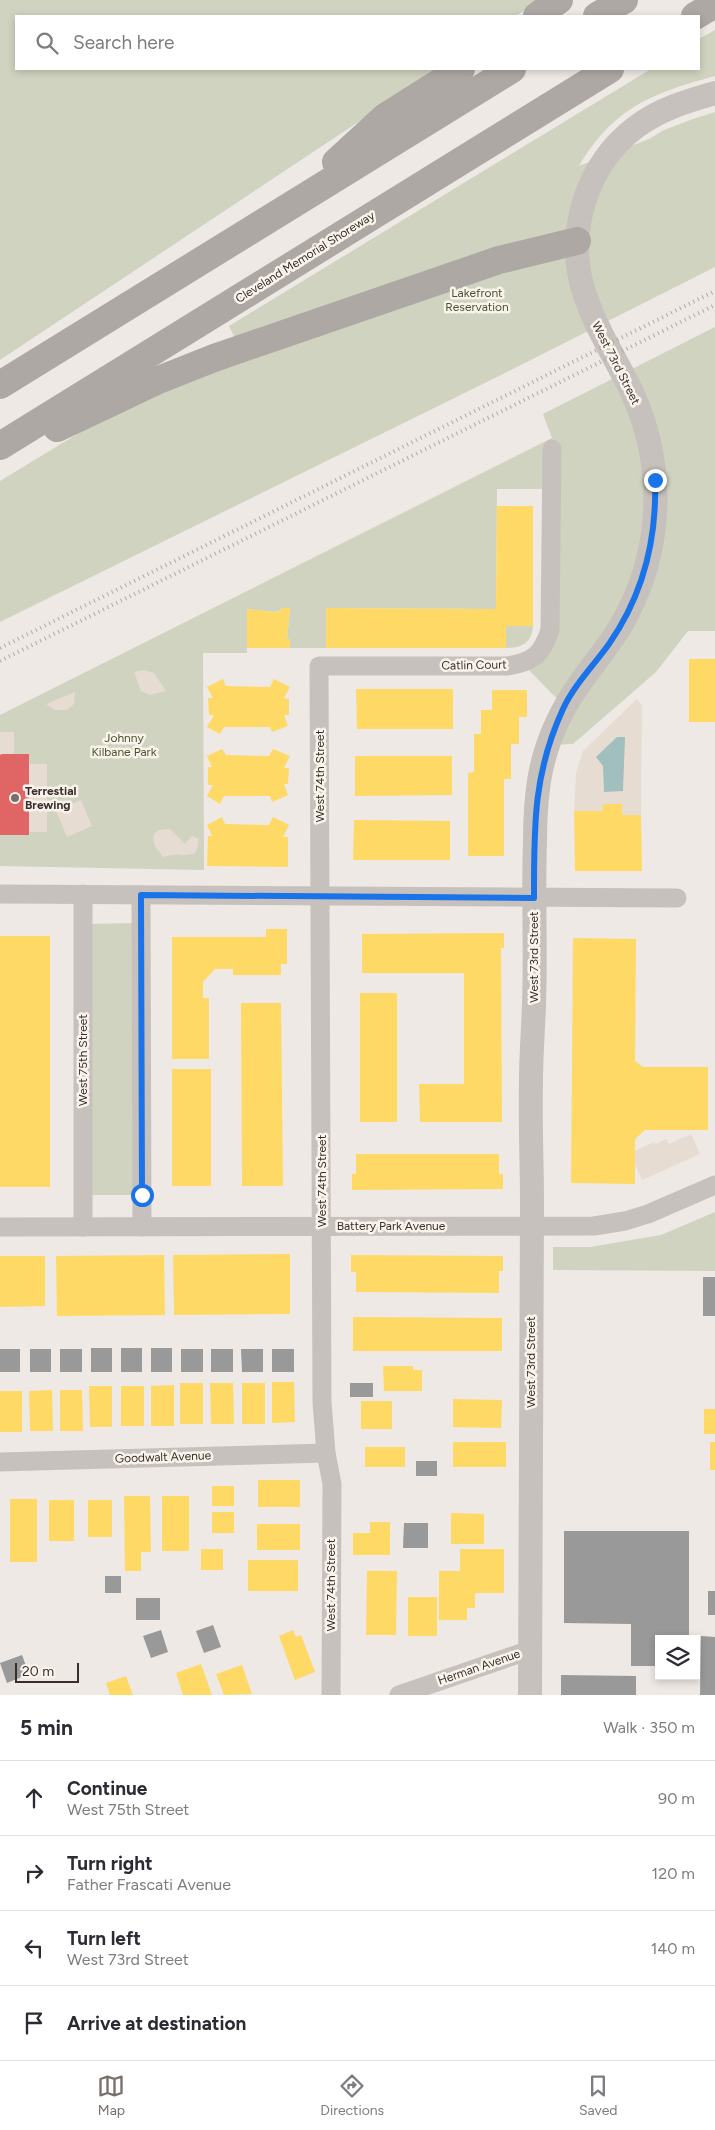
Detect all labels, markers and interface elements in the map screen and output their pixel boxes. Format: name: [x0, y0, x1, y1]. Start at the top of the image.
search box: [15, 15, 700, 70]
icon: search: [33, 29, 61, 57]
text: Search here: [73, 31, 175, 54]
street label: Cleveland Memorial Shoreway: [233, 208, 378, 306]
park label: Lakefront Reservation: [445, 286, 509, 314]
street label: West 73rd Street: [589, 319, 643, 407]
route end: [644, 469, 667, 492]
street label: Catlin Court: [441, 657, 507, 673]
street label: West 74th Street: [313, 729, 327, 822]
park label: Johnny Kilbane Park: [92, 731, 157, 759]
place label: Terrestial Brewing: [25, 784, 77, 812]
marker: Terrestial Brewing: [9, 792, 21, 804]
street label: West 73rd Street: [527, 911, 541, 1003]
street label: West 75th Street: [76, 1014, 90, 1106]
street label: West 74th Street: [315, 1134, 329, 1227]
route start: [131, 1184, 154, 1207]
street label: Battery Park Avenue: [337, 1219, 446, 1233]
street label: West 73rd Street: [524, 1316, 538, 1408]
street label: Goodwalt Avenue: [115, 1448, 212, 1466]
street label: West 74th Street: [324, 1538, 338, 1631]
map controls: [655, 1635, 700, 1680]
button: layers: [655, 1635, 700, 1680]
street label: Herman Avenue: [436, 1646, 522, 1688]
scale bar: [15, 1660, 79, 1683]
text: 20 m: [22, 1663, 54, 1680]
text: 5 min: [20, 1715, 73, 1740]
text: Walk · 350 m: [603, 1718, 695, 1737]
text: Continue: [67, 1777, 147, 1800]
icon: ahead: [20, 1784, 48, 1812]
text: 90 m: [658, 1789, 695, 1808]
text: West 75th Street: [67, 1800, 189, 1819]
text: Turn right: [67, 1852, 153, 1875]
icon: right: [20, 1859, 48, 1887]
text: 120 m: [652, 1864, 695, 1883]
text: Father Frascati Avenue: [67, 1875, 231, 1894]
text: Turn left: [67, 1927, 141, 1950]
icon: left: [20, 1934, 48, 1962]
text: 140 m: [651, 1939, 695, 1958]
text: West 73rd Street: [67, 1950, 189, 1969]
icon: arrive: [20, 2009, 48, 2037]
text: Arrive at destination: [67, 2012, 246, 2035]
tab: Map: [97, 2072, 125, 2119]
tab: Directions: [320, 2072, 384, 2119]
tab: Saved: [579, 2072, 618, 2119]

